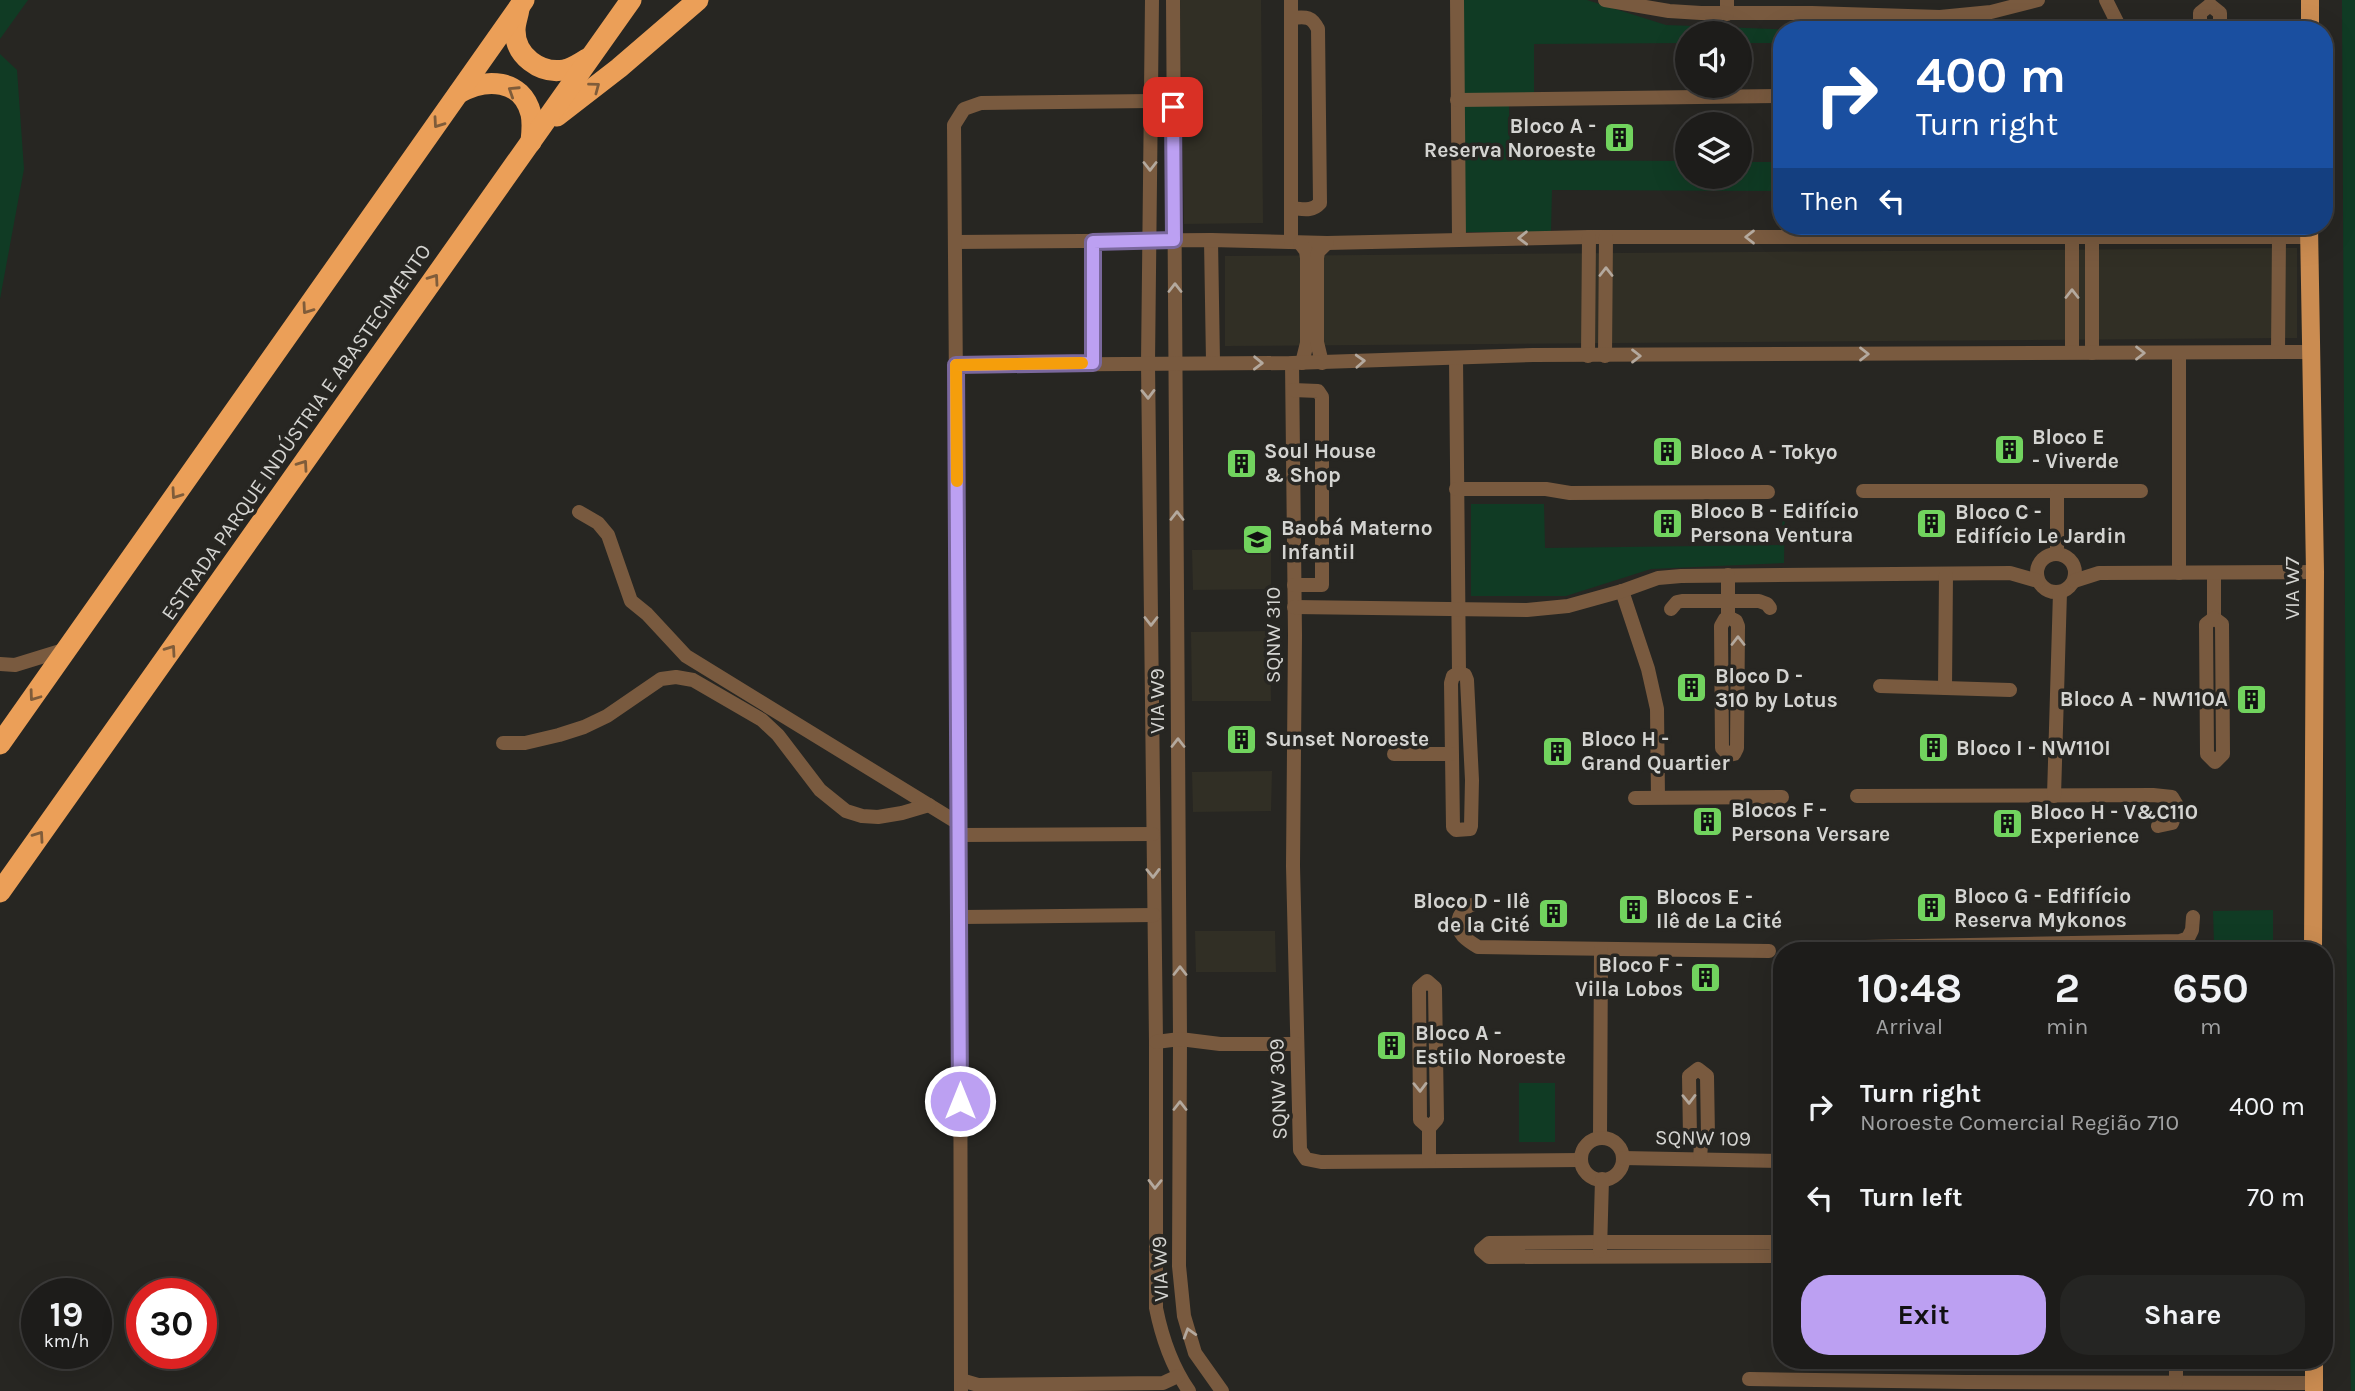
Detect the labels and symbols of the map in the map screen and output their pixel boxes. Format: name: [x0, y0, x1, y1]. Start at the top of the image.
pin: [1143, 77, 1203, 137]
one-way arrow: [587, 82, 600, 95]
one-way arrow: [508, 87, 521, 100]
place label: Bloco A - Reserva Noroeste: [1424, 114, 1596, 162]
one-way arrow: [434, 115, 446, 128]
building icon: Bloco A - Reserva Noroeste: [1602, 121, 1636, 155]
one-way arrow: [1142, 161, 1158, 172]
one-way arrow: [1745, 229, 1755, 245]
one-way arrow: [1517, 230, 1528, 246]
street label: ESTRADA PARQUE INDÚSTRIA E ABASTECIMENTO: [156, 239, 436, 625]
one-way arrow: [1598, 266, 1614, 277]
one-way arrow: [426, 274, 438, 287]
one-way arrow: [1167, 282, 1183, 293]
one-way arrow: [2064, 288, 2080, 299]
one-way arrow: [303, 301, 315, 314]
one-way arrow: [2136, 345, 2146, 361]
one-way arrow: [1859, 346, 1870, 361]
one-way arrow: [1631, 348, 1642, 363]
one-way arrow: [1355, 353, 1366, 368]
one-way arrow: [1253, 355, 1264, 371]
one-way arrow: [1141, 388, 1156, 399]
place label: Bloco E - Viverde: [2032, 425, 2119, 473]
building icon: Bloco E - Viverde: [1992, 432, 2026, 466]
building icon: Bloco A - Tokyo: [1650, 435, 1684, 469]
place label: Soul House & Shop: [1264, 439, 1376, 487]
place label: Bloco A - Tokyo: [1690, 440, 1838, 464]
building icon: Soul House & Shop: [1224, 446, 1258, 480]
one-way arrow: [294, 460, 307, 473]
one-way arrow: [172, 486, 184, 499]
place label: Bloco B - Edifício Persona Ventura: [1690, 499, 1859, 547]
place label: Bloco C - Edifício Le Jardin: [1955, 500, 2126, 548]
building icon: Bloco B - Edifício Persona Ventura: [1650, 506, 1684, 540]
building icon: Bloco C - Edifício Le Jardin: [1915, 507, 1949, 541]
one-way arrow: [1169, 510, 1184, 521]
place label: Baobá Materno Infantil: [1281, 516, 1433, 564]
school or university icon: Baobá Materno Infantil: [1241, 523, 1275, 557]
street label: VIA W7: [2280, 556, 2304, 620]
street label: SQNW 310: [1261, 587, 1285, 683]
one-way arrow: [1143, 616, 1159, 627]
one-way arrow: [1730, 635, 1746, 646]
one-way arrow: [163, 645, 175, 658]
place label: Bloco D - 310 by Lotus: [1715, 664, 1838, 712]
street label: VIA W9: [1145, 668, 1169, 734]
building icon: Bloco D - 310 by Lotus: [1675, 671, 1709, 705]
building icon: Bloco A - NW110A: [2234, 682, 2268, 716]
place label: Bloco A - NW110A: [2060, 687, 2228, 711]
one-way arrow: [30, 688, 42, 701]
building icon: Sunset Noroeste: [1225, 722, 1259, 756]
place label: Sunset Noroeste: [1265, 727, 1429, 751]
place label: Bloco H - Grand Quartier: [1581, 727, 1730, 775]
building icon: Bloco I - NW110I: [1916, 731, 1950, 765]
building icon: Bloco H - Grand Quartier: [1541, 734, 1575, 768]
place label: Bloco I - NW110I: [1956, 736, 2111, 760]
one-way arrow: [1170, 737, 1186, 748]
place label: Blocos F - Persona Versare: [1731, 798, 1890, 846]
place label: Bloco H - V&C110 Experience: [2030, 800, 2198, 848]
building icon: Blocos F - Persona Versare: [1691, 805, 1725, 839]
building icon: Bloco H - V&C110 Experience: [1990, 807, 2024, 841]
one-way arrow: [31, 831, 44, 844]
one-way arrow: [1146, 868, 1161, 879]
place label: Bloco G - Edfifício Reserva Mykonos: [1954, 884, 2131, 932]
place label: Blocos E - Ilê de La Cité: [1656, 885, 1782, 933]
place label: Bloco D - Ilê de la Cité: [1413, 889, 1530, 937]
building icon: Bloco G - Edfifício Reserva Mykonos: [1914, 891, 1948, 925]
building icon: Blocos E - Ilê de La Cité: [1616, 892, 1650, 926]
building icon: Bloco D - Ilê de la Cité: [1536, 896, 1570, 930]
place label: Bloco F - Villa Lobos: [1575, 953, 1683, 1001]
building icon: Bloco F - Villa Lobos: [1689, 960, 1723, 994]
one-way arrow: [1172, 965, 1188, 975]
place label: Bloco A - Estilo Noroeste: [1415, 1021, 1566, 1069]
building icon: Bloco A - Estilo Noroeste: [1375, 1028, 1409, 1062]
street label: SQNW 309: [1264, 1038, 1292, 1140]
position arrow: [923, 1064, 997, 1138]
one-way arrow: [1412, 1082, 1428, 1093]
one-way arrow: [1682, 1094, 1697, 1105]
one-way arrow: [1172, 1100, 1188, 1111]
street label: SQNW 109: [1655, 1125, 1751, 1151]
one-way arrow: [1147, 1179, 1163, 1190]
street label: VIA W9: [1147, 1236, 1173, 1302]
speed limit sign: 30: [126, 1278, 217, 1369]
one-way arrow: [1182, 1327, 1197, 1339]

